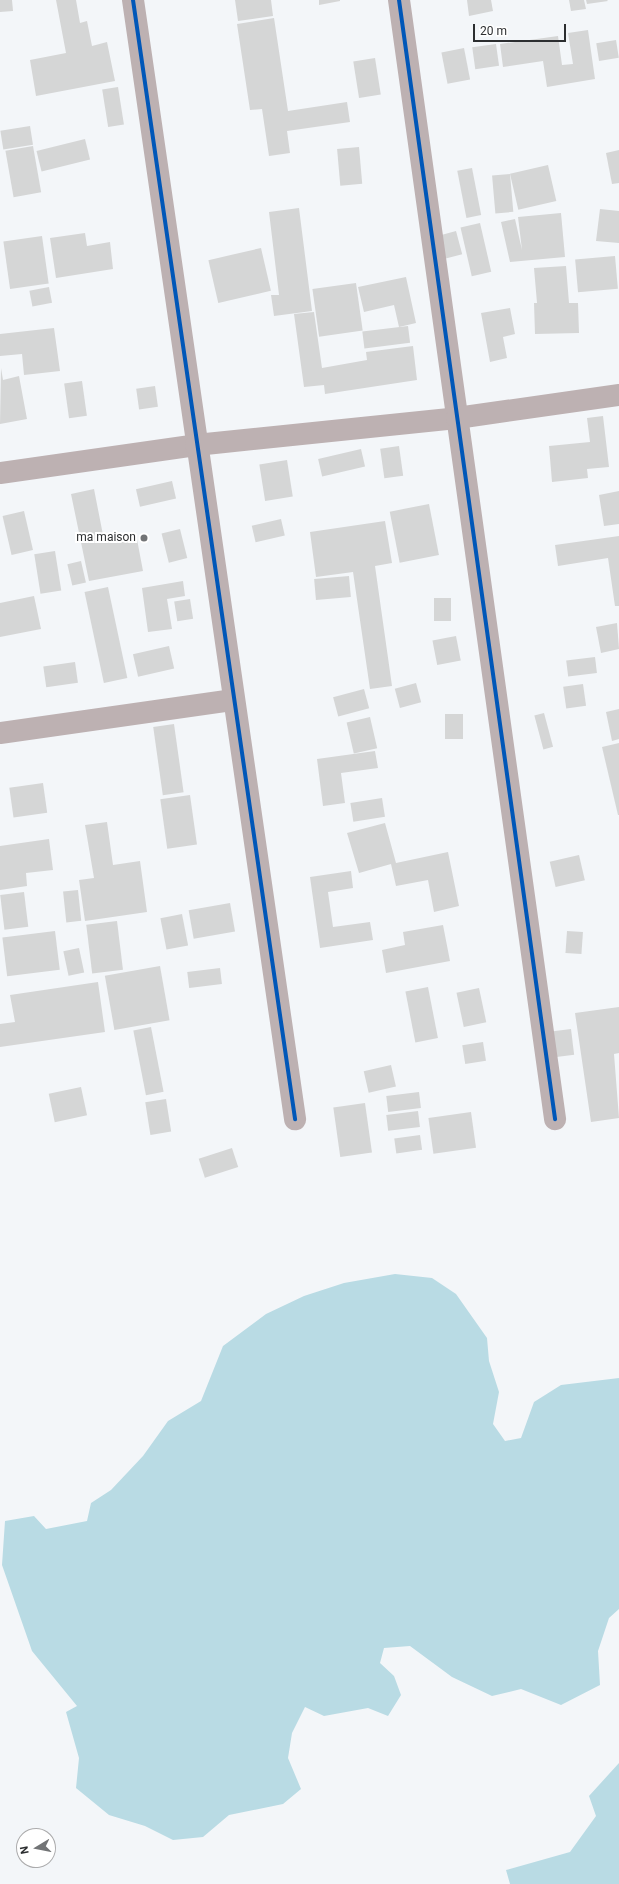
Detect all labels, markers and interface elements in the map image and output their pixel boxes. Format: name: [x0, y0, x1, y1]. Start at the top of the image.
scale bar: [475, 16, 568, 42]
text: 20 m: [480, 24, 507, 38]
place label: ma maison: [76, 531, 136, 545]
marker: ma maison: [139, 533, 149, 543]
north arrow: [16, 1828, 56, 1868]
text: N: [18, 1845, 32, 1855]

